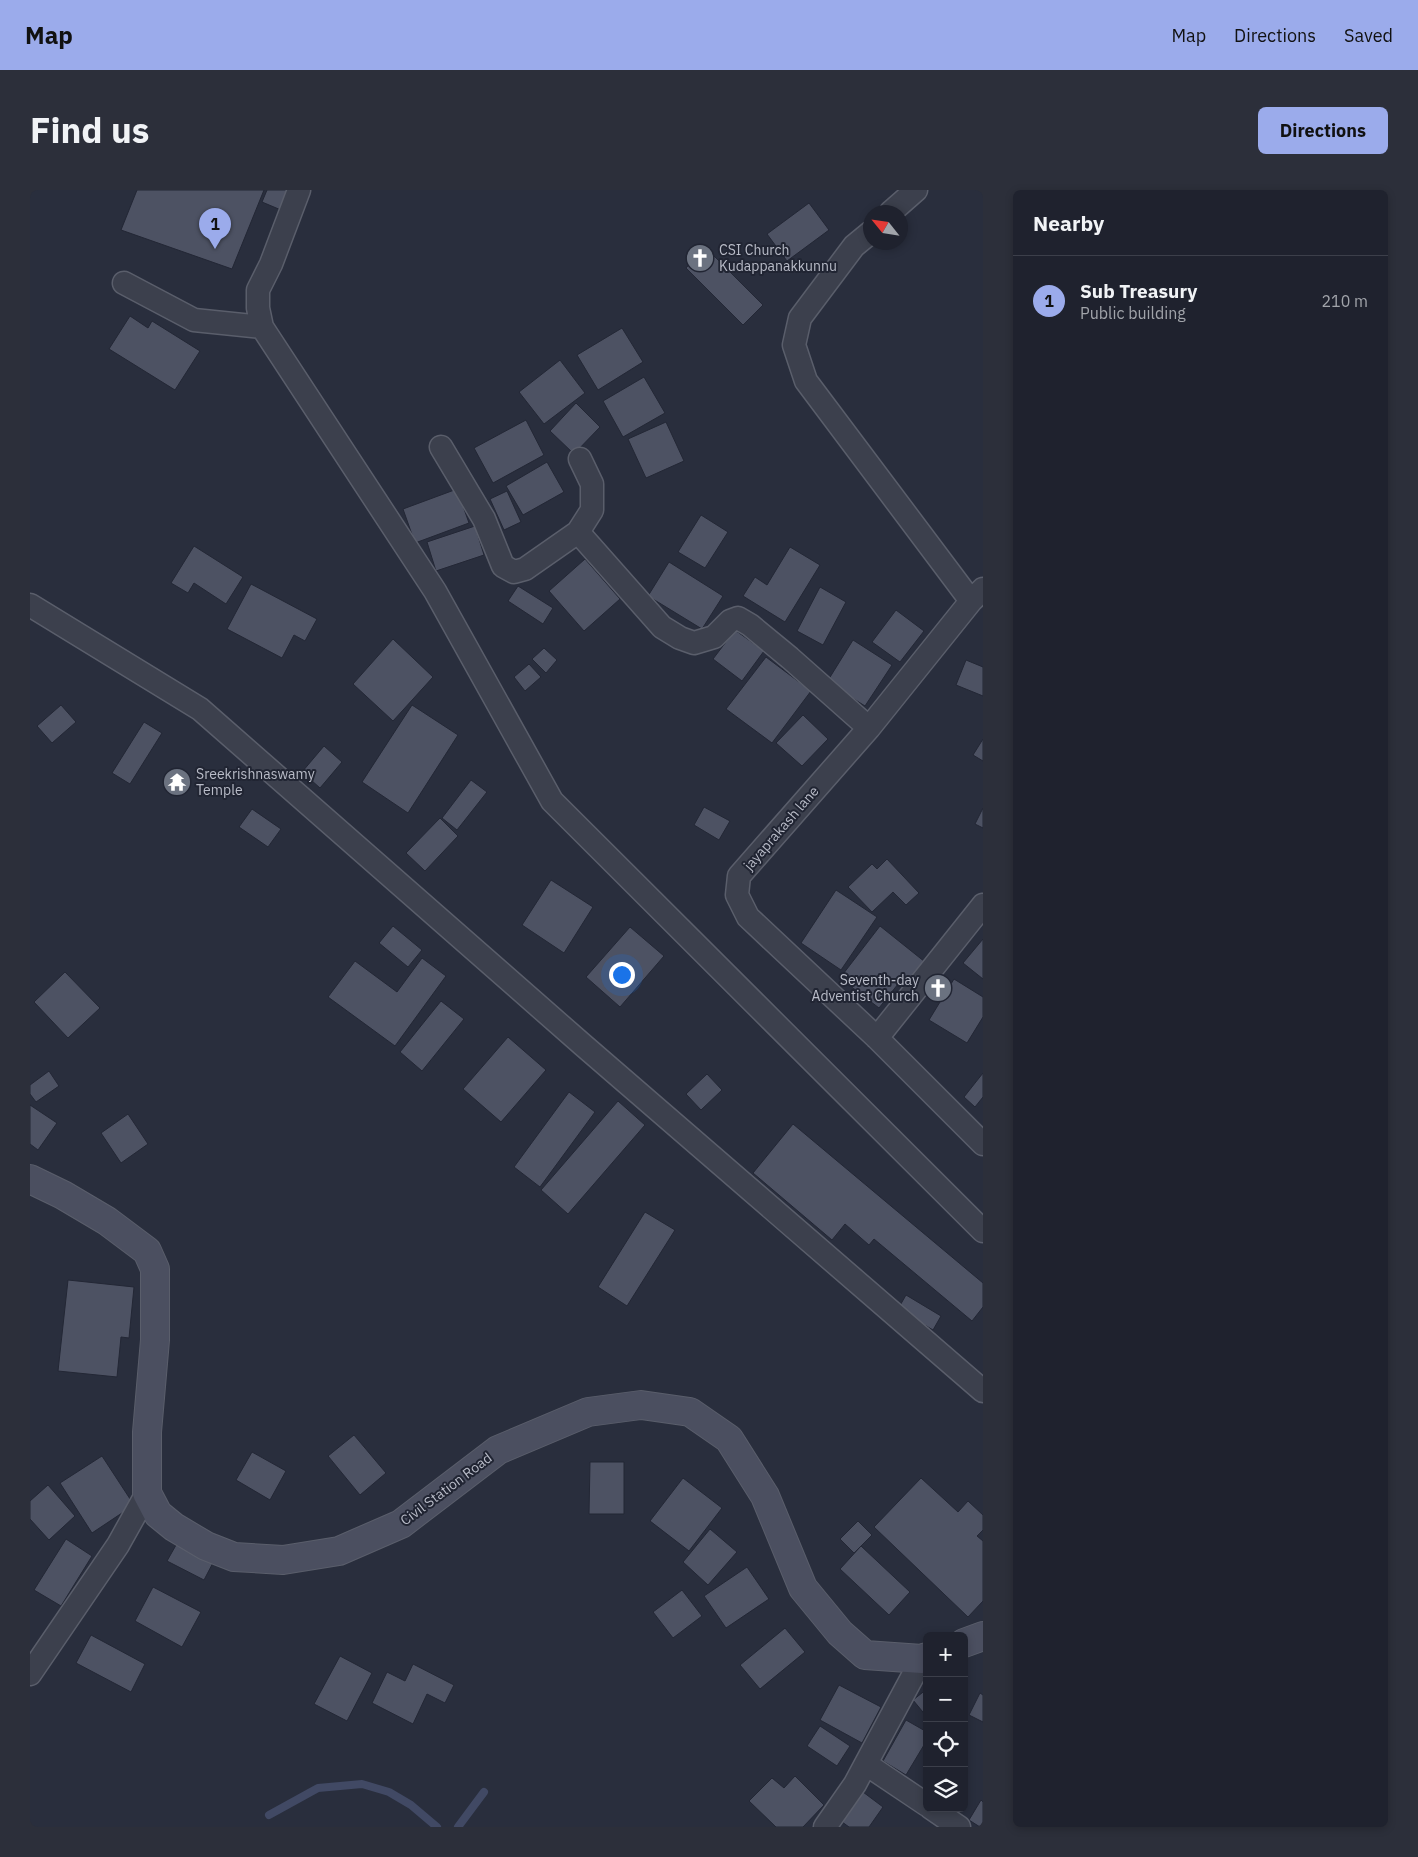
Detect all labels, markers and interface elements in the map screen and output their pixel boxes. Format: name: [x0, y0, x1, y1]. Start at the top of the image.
text: Map: [25, 19, 73, 51]
text: Map: [1171, 24, 1206, 47]
text: Directions: [1234, 24, 1316, 47]
text: Saved: [1344, 24, 1393, 47]
text: Find us: [30, 107, 149, 153]
button: Directions: [1258, 107, 1388, 154]
north arrow: [863, 205, 908, 250]
pin: 1: [199, 208, 231, 249]
text: Nearby: [1033, 209, 1104, 237]
place label: CSI Church Kudappanakkunnu: [719, 241, 837, 275]
church icon: CSI Church Kudappanakkunnu: [685, 243, 715, 273]
text: Sub Treasury: [1080, 279, 1197, 303]
text: 1: [1044, 291, 1054, 311]
text: 210 m: [1321, 291, 1368, 311]
text: Public building: [1080, 303, 1186, 323]
place label: Sreekrishnaswamy Temple: [196, 765, 315, 799]
temple icon: Sreekrishnaswamy Temple: [162, 767, 192, 797]
street label: jayaprakash lane: [740, 782, 823, 874]
your location: [609, 962, 635, 988]
place label: Seventh-day Adventist Church: [811, 971, 919, 1005]
church icon: Seventh-day Adventist Church: [923, 973, 953, 1003]
street label: Civil Station Road: [397, 1449, 495, 1529]
map controls: [923, 1632, 968, 1812]
button: +: [923, 1632, 968, 1677]
button: −: [923, 1677, 968, 1722]
button: locate: [923, 1722, 968, 1767]
button: layers: [923, 1767, 968, 1812]

